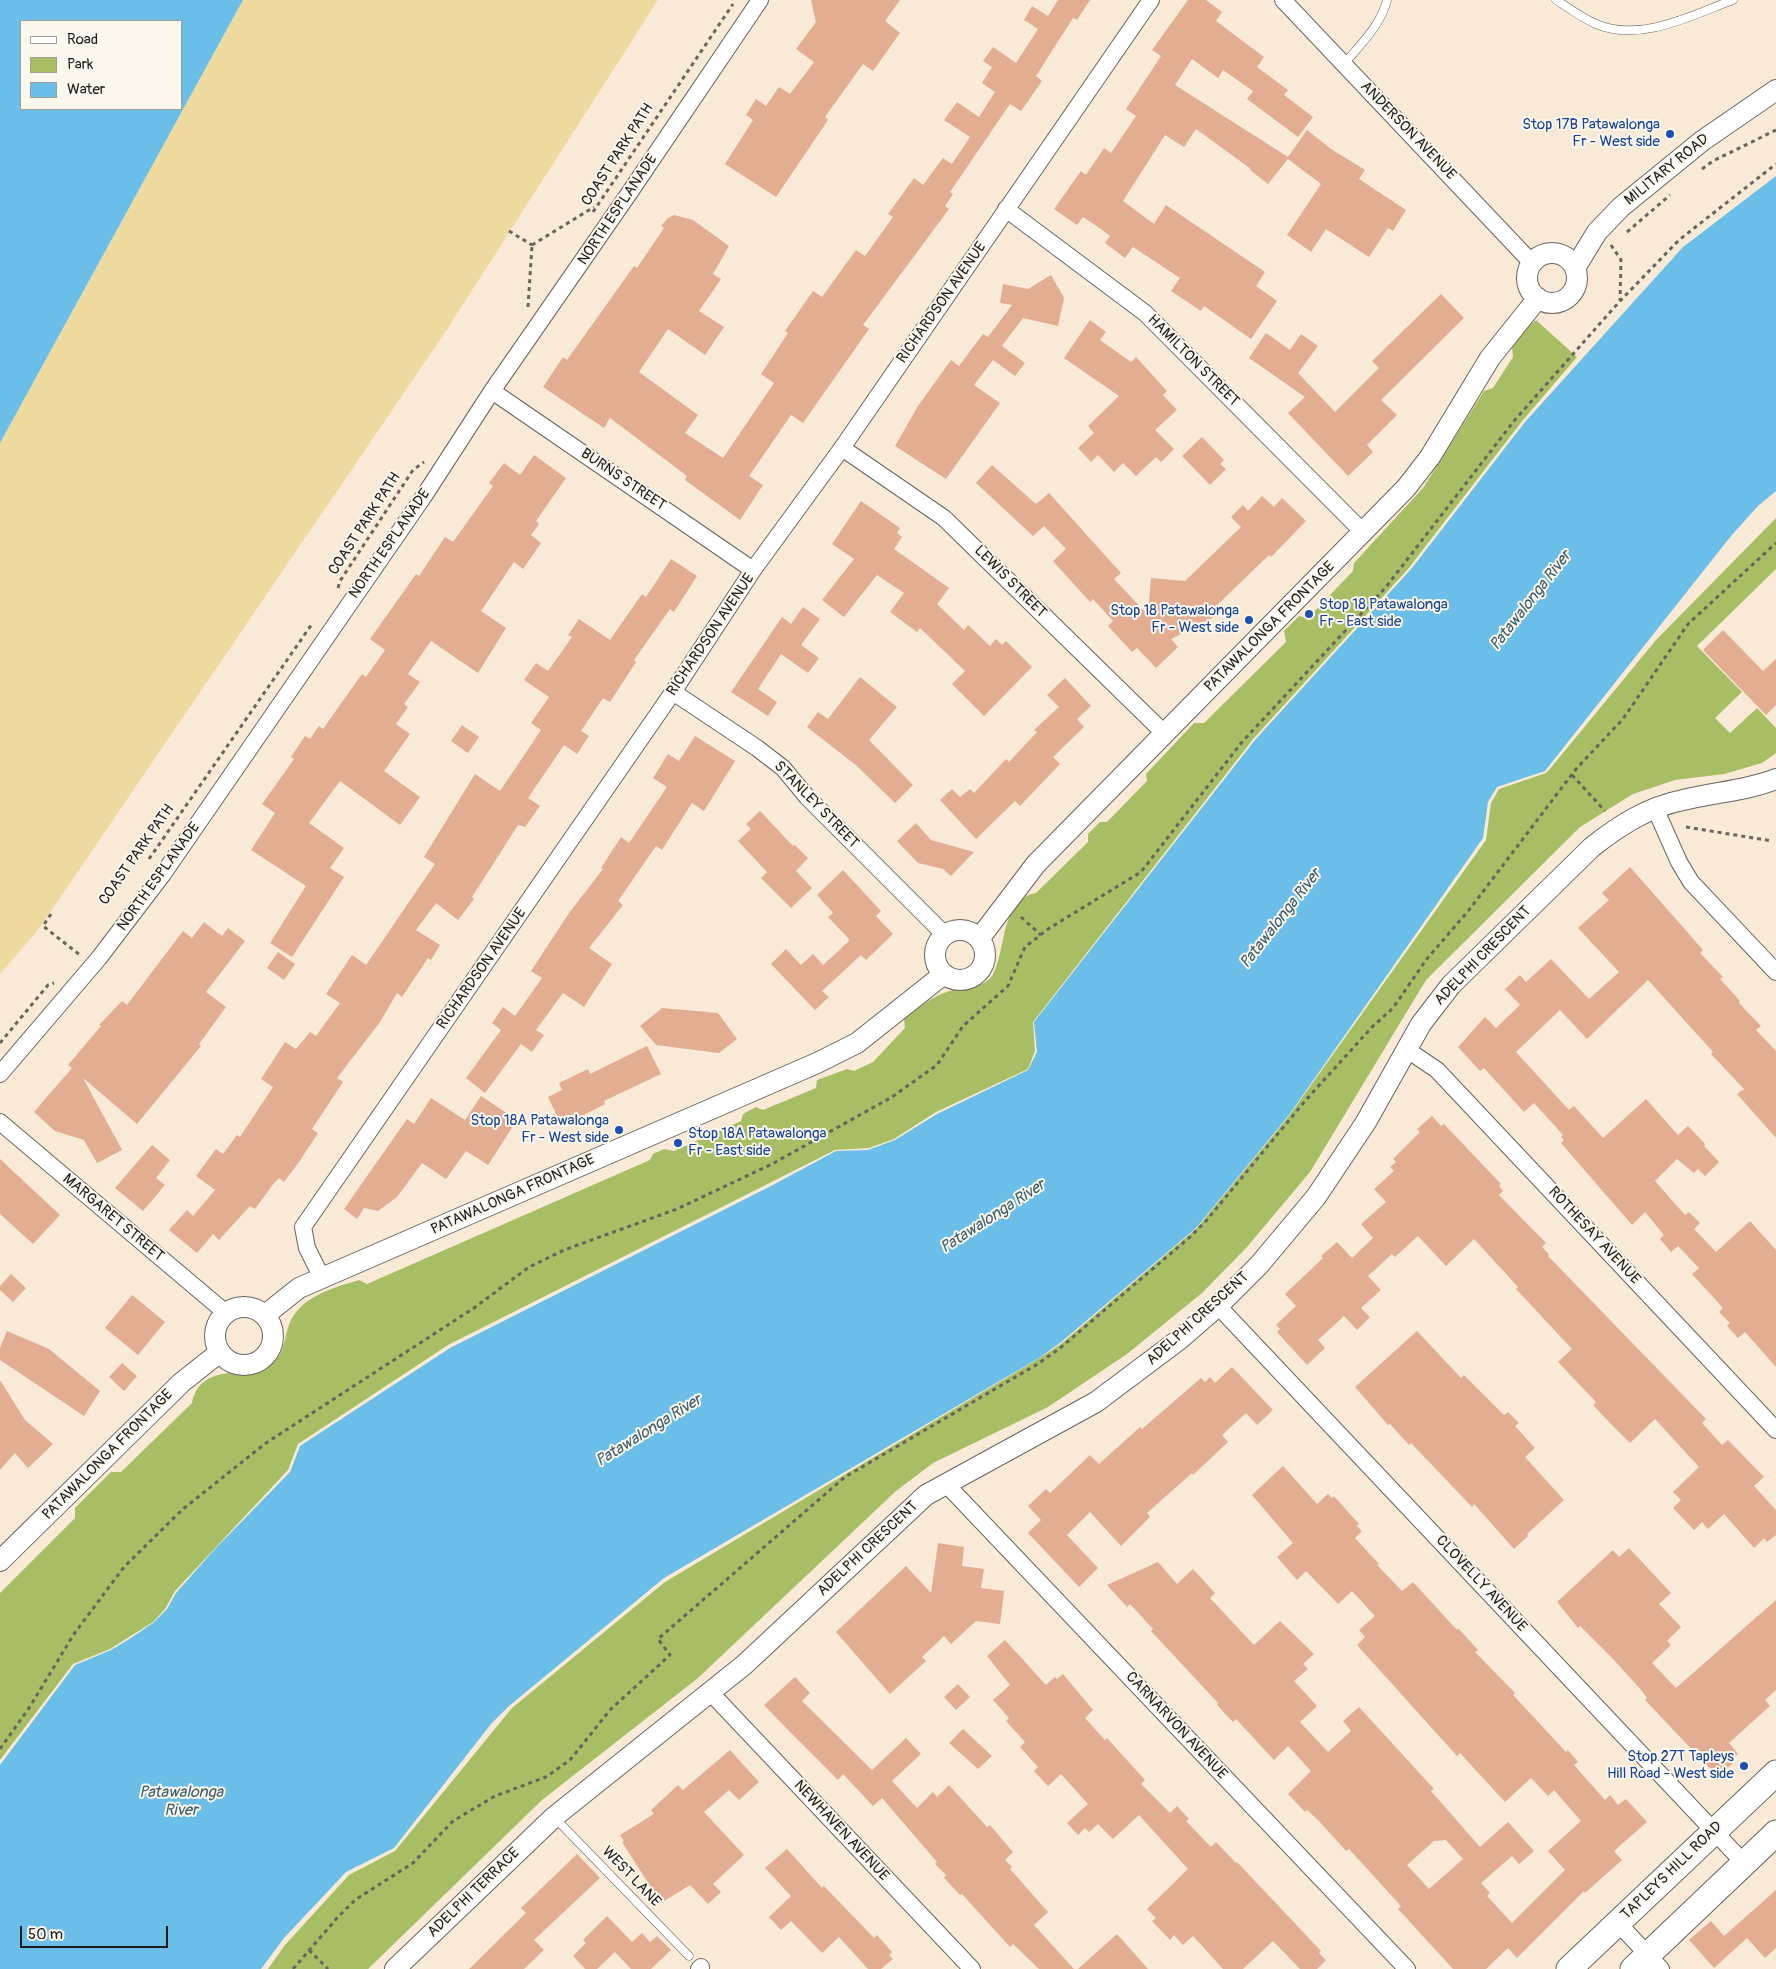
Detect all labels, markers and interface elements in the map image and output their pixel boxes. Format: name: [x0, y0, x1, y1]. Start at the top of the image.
legend: [20, 20, 182, 110]
text: Road: [67, 30, 98, 49]
text: Park: [67, 55, 93, 74]
street label: ANDERSON AVENUE: [1356, 78, 1460, 184]
text: Water: [67, 80, 105, 99]
street label: COAST PARK PATH: [578, 100, 658, 210]
place label: Stop 17B Patawalonga Fr - West side: [1522, 116, 1660, 151]
marker: Stop 17B Patawalonga Fr - West side: [1664, 128, 1676, 140]
street label: MILITARY ROAD: [1621, 130, 1713, 210]
street label: NORTH ESPLANADE: [574, 151, 662, 269]
street label: RICHARDSON AVENUE: [893, 239, 991, 367]
street label: HAMILTON STREET: [1143, 311, 1243, 411]
street label: BURNS STREET: [577, 445, 669, 515]
street label: COAST PARK PATH: [325, 469, 405, 579]
street label: NORTH ESPLANADE: [345, 486, 435, 602]
street label: LEWIS STREET: [970, 542, 1050, 622]
water label: Patawalonga River: [1486, 547, 1576, 655]
street label: PATAWALONGA FRONTAGE: [1201, 558, 1339, 696]
street label: RICHARDSON AVENUE: [663, 570, 759, 700]
place label: Stop 18 Patawalonga Fr - East side: [1319, 596, 1448, 631]
place label: Stop 18 Patawalonga Fr - West side: [1110, 602, 1239, 637]
marker: Stop 18 Patawalonga Fr - East side: [1303, 608, 1315, 620]
marker: Stop 18 Patawalonga Fr - West side: [1243, 614, 1255, 626]
street label: STANLEY STREET: [770, 758, 862, 852]
street label: COAST PARK PATH: [96, 801, 178, 909]
street label: NORTH ESPLANADE: [114, 819, 204, 935]
water label: Patawalonga River: [1236, 865, 1326, 973]
street label: ADELPHI CRESCENT: [1431, 903, 1535, 1009]
street label: RICHARDSON AVENUE: [433, 905, 531, 1033]
place label: Stop 18A Patawalonga Fr - West side: [470, 1112, 609, 1147]
marker: Stop 18A Patawalonga Fr - West side: [613, 1124, 625, 1136]
place label: Stop 18A Patawalonga Fr - East side: [688, 1125, 827, 1160]
marker: Stop 18A Patawalonga Fr - East side: [672, 1137, 684, 1149]
street label: PATAWALONGA FRONTAGE: [428, 1151, 598, 1239]
street label: MARGARET STREET: [59, 1170, 167, 1266]
water label: Patawalonga River: [937, 1176, 1049, 1258]
street label: ROTHESAY AVENUE: [1544, 1183, 1644, 1289]
street label: ADELPHI CRESCENT: [1143, 1268, 1253, 1370]
street label: PATAWALONGA FRONTAGE: [39, 1386, 177, 1524]
water label: Patawalonga River: [593, 1391, 705, 1471]
street label: ADELPHI CRESCENT: [814, 1498, 922, 1600]
street label: CLOVELLY AVENUE: [1432, 1532, 1530, 1636]
street label: CARNARVON AVENUE: [1121, 1668, 1231, 1784]
place label: Stop 27T Tapleys Hill Road - West side: [1607, 1748, 1734, 1783]
marker: Stop 27T Tapleys Hill Road - West side: [1738, 1760, 1750, 1772]
street label: NEWHAVEN AVENUE: [790, 1777, 892, 1885]
water label: Patawalonga River: [139, 1783, 223, 1821]
street label: TAPLEYS HILL ROAD: [1618, 1818, 1726, 1924]
street label: WEST LANE: [598, 1843, 664, 1911]
street label: ADELPHI TERRACE: [424, 1845, 524, 1941]
scale bar: [22, 1916, 170, 1948]
text: 50 m: [28, 1925, 63, 1944]

